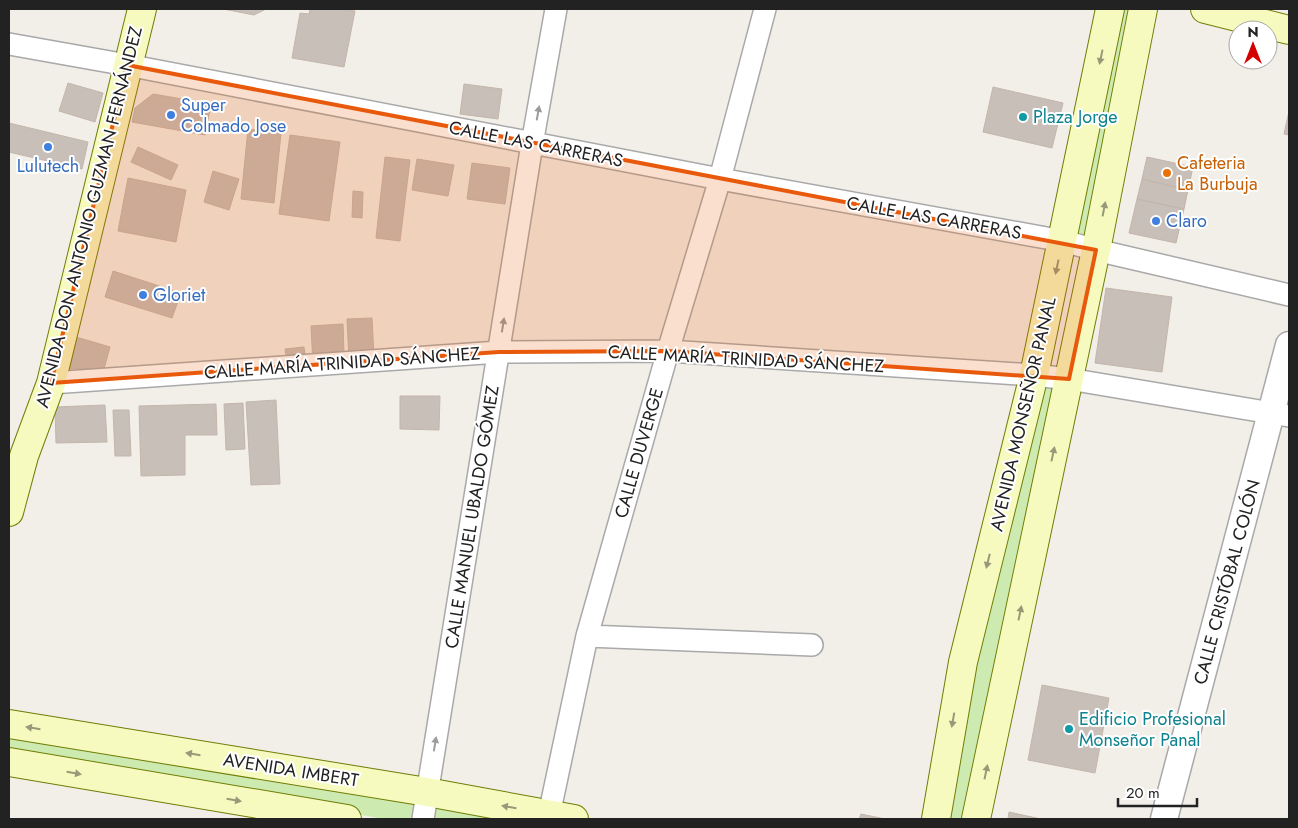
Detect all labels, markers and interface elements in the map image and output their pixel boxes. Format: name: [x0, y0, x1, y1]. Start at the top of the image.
north arrow: [1228, 20, 1278, 70]
text: N: [1247, 22, 1259, 42]
street label: AVENIDA DON ANTONIO GUZMAN FERNÁNDEZ: [29, 23, 149, 410]
one-way arrow: [1096, 49, 1104, 65]
place label: Super Colmado Jose: [181, 92, 286, 139]
one-way arrow: [534, 104, 542, 120]
place label: Plaza Jorge: [1033, 104, 1118, 130]
marker: Super Colmado Jose: [165, 109, 177, 121]
marker: Plaza Jorge: [1017, 111, 1029, 123]
street label: CALLE LAS CARRERAS: [447, 114, 626, 174]
marker: Lulutech: [42, 141, 54, 153]
place label: Cafeteria La Burbuja: [1177, 150, 1258, 197]
place label: Lulutech: [17, 153, 79, 179]
marker: Cafeteria La Burbuja: [1161, 167, 1173, 179]
street label: CALLE LAS CARRERAS: [845, 190, 1024, 246]
one-way arrow: [1100, 201, 1108, 216]
place label: Claro: [1166, 208, 1207, 234]
marker: Claro: [1150, 215, 1162, 227]
one-way arrow: [1053, 260, 1061, 275]
place label: Gloriet: [153, 282, 206, 308]
marker: Gloriet: [137, 289, 149, 301]
street label: AVENIDA MONSEÑOR PANAL: [983, 294, 1063, 534]
one-way arrow: [500, 317, 508, 333]
street label: CALLE MARÍA TRINIDAD SÁNCHEZ: [607, 339, 885, 379]
street label: CALLE MARÍA TRINIDAD SÁNCHEZ: [203, 340, 481, 386]
street label: CALLE MANUEL UBALDO GÓMEZ: [438, 383, 506, 650]
street label: CALLE DUVERGE: [608, 385, 670, 521]
one-way arrow: [1050, 445, 1058, 461]
street label: CALLE CRISTÓBAL COLÓN: [1187, 477, 1267, 687]
one-way arrow: [984, 554, 992, 569]
one-way arrow: [1016, 605, 1024, 620]
place label: Edificio Profesional Monseñor Panal: [1079, 706, 1226, 753]
one-way arrow: [948, 712, 956, 728]
one-way arrow: [24, 723, 40, 731]
marker: Edificio Profesional Monseñor Panal: [1063, 723, 1075, 735]
one-way arrow: [431, 736, 439, 752]
street label: AVENIDA IMBERT: [222, 746, 361, 794]
one-way arrow: [185, 750, 201, 758]
one-way arrow: [982, 764, 990, 779]
one-way arrow: [66, 770, 82, 778]
scale bar: [1118, 776, 1197, 808]
text: 20 m: [1126, 782, 1160, 804]
one-way arrow: [227, 797, 243, 805]
one-way arrow: [500, 803, 516, 811]

